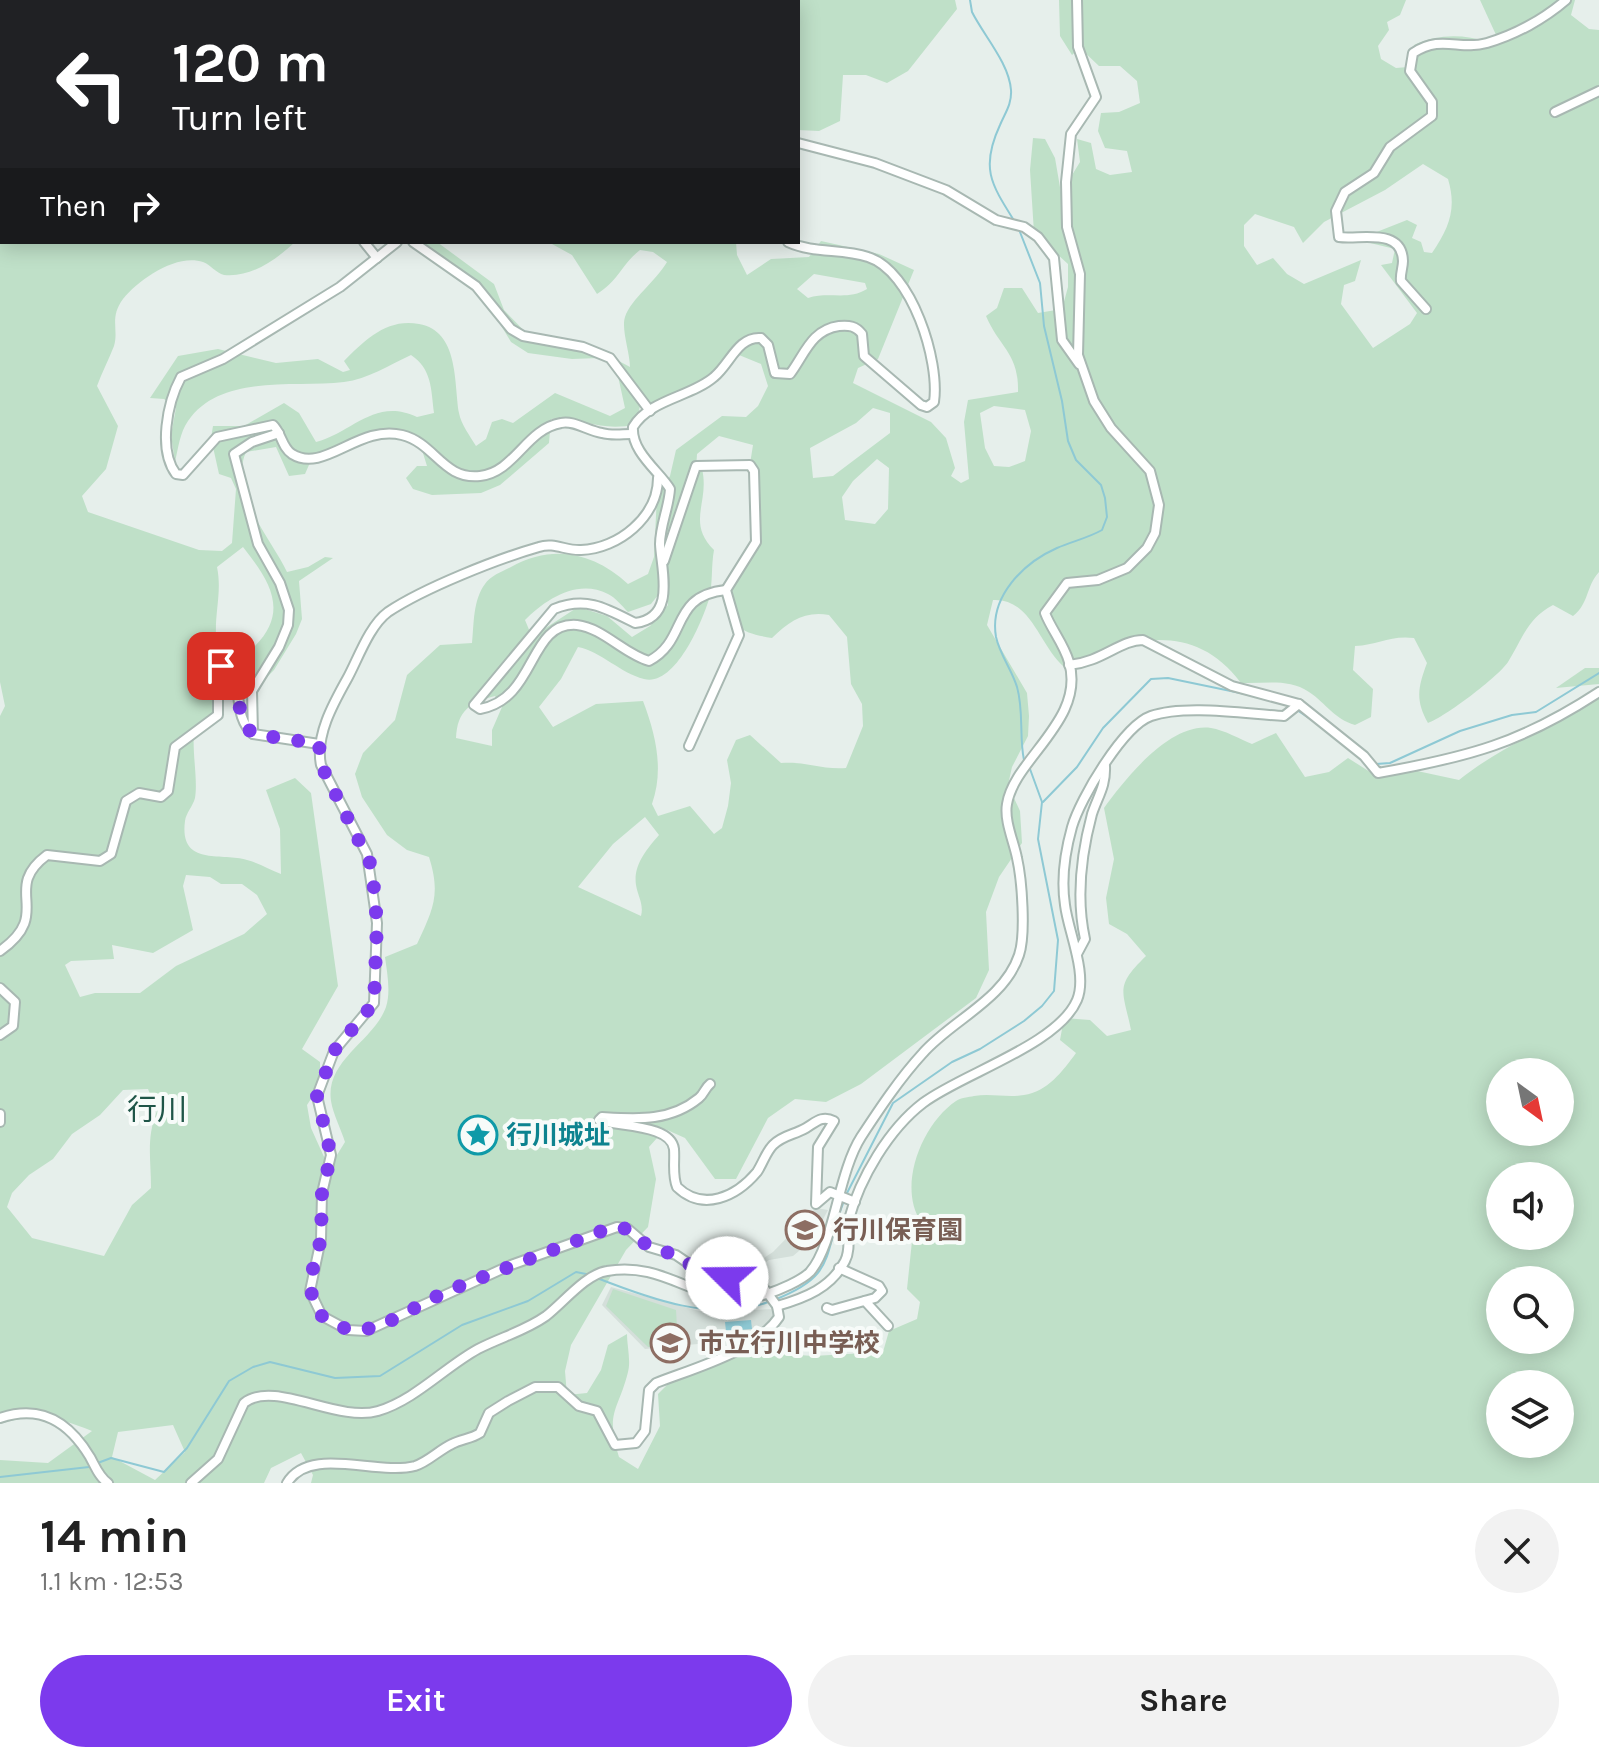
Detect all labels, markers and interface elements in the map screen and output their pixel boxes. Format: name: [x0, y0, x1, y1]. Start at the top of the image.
text: 120 m: [172, 30, 329, 95]
icon: left: [40, 32, 144, 136]
text: Turn left: [172, 97, 307, 139]
icon: right: [123, 184, 167, 228]
text: Then: [40, 188, 107, 224]
pin: [187, 632, 255, 700]
icon: arrive: [199, 644, 243, 688]
north arrow: [1486, 1058, 1574, 1146]
map controls: [1486, 1058, 1574, 1458]
district label: 行川: [127, 1092, 187, 1128]
place icon: 行川城址: [457, 1114, 499, 1156]
place label: 行川城址: [506, 1120, 610, 1151]
button: sound: [1486, 1162, 1574, 1250]
school or university icon: 行川保育園: [784, 1209, 826, 1251]
place label: 行川保育園: [833, 1215, 963, 1246]
position arrow: [685, 1236, 769, 1320]
button: search: [1486, 1266, 1574, 1354]
school or university icon: 市立行川中学校: [649, 1322, 691, 1364]
place label: 市立行川中学校: [698, 1328, 880, 1359]
button: layers: [1486, 1370, 1574, 1458]
text: 14 min: [40, 1508, 189, 1564]
button: close: [1475, 1509, 1559, 1593]
text: 1.1 km · 12:53: [40, 1566, 184, 1597]
button: Exit: [40, 1655, 792, 1747]
button: Share: [808, 1655, 1559, 1747]

